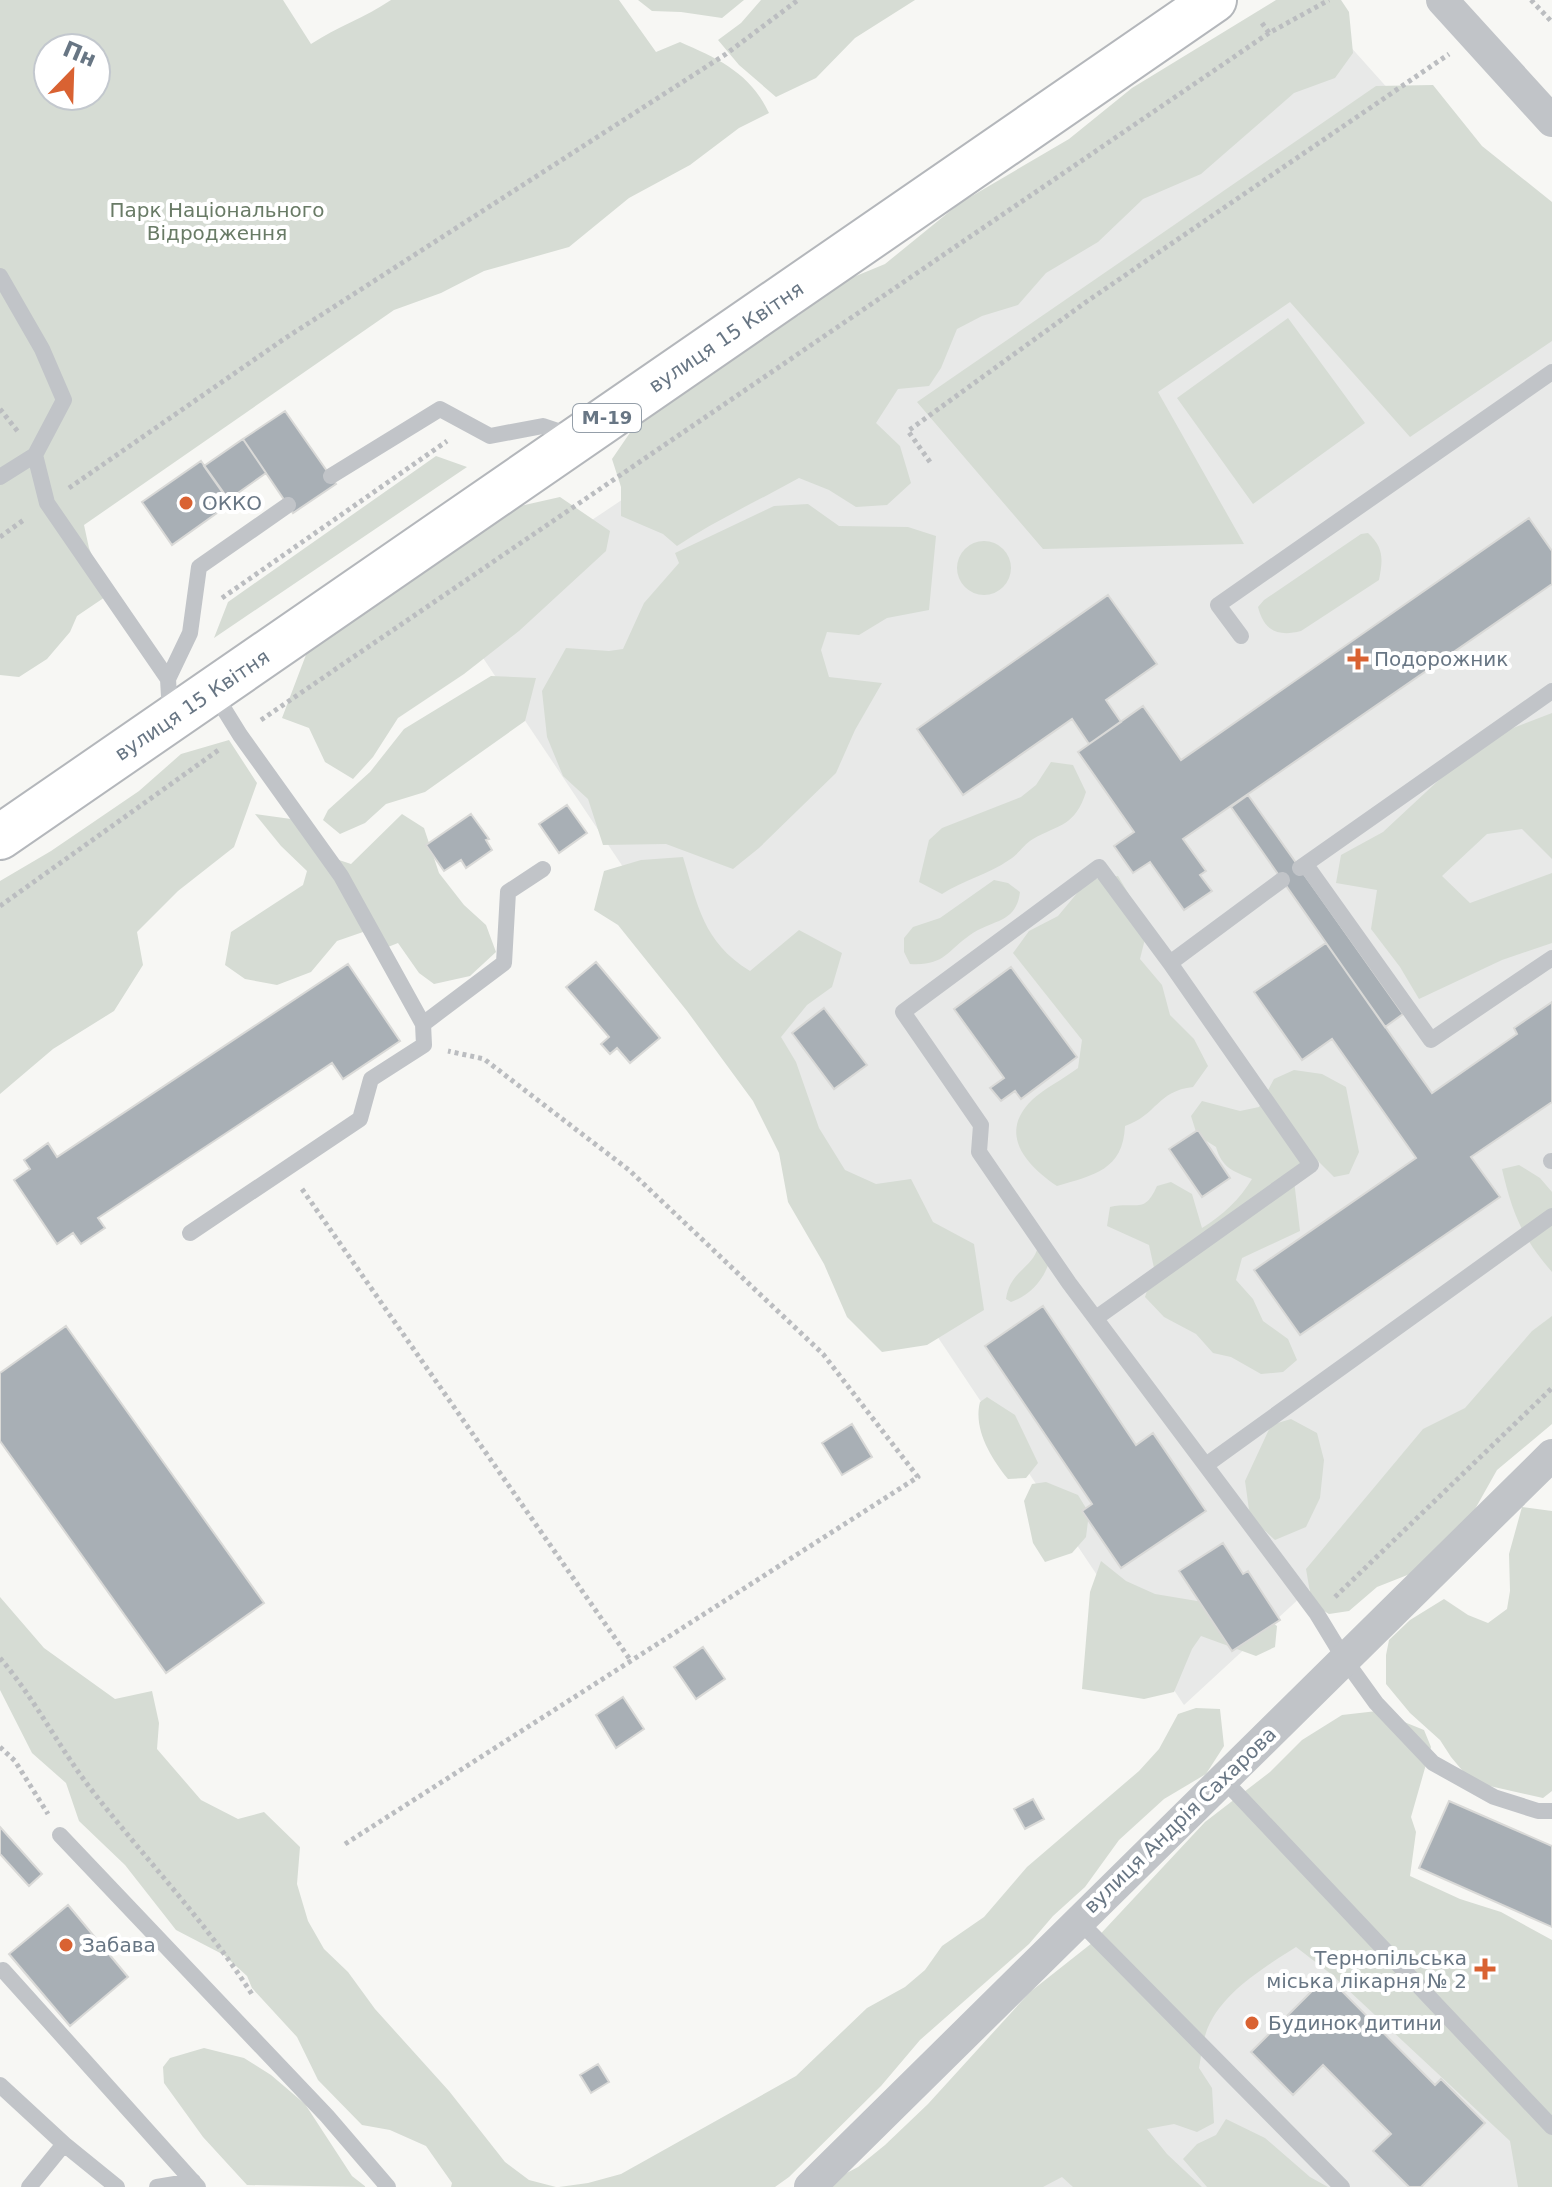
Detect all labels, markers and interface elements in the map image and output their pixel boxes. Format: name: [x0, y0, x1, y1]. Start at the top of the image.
north arrow: [32, 32, 112, 112]
text: Пн: [59, 36, 100, 72]
park label: Парк Національного Відродження: [109, 198, 325, 245]
street label: вулиця 15 Квітня: [644, 276, 808, 398]
road number: М-19: [573, 404, 641, 432]
place label: ОККО: [202, 491, 262, 515]
marker: ОККО: [177, 494, 195, 512]
street label: вулиця 15 Квітня: [110, 644, 274, 766]
place label: Подорожник: [1374, 647, 1508, 671]
marker: Подорожник: [1349, 650, 1367, 668]
street label: вулиця Андрія Сахарова: [1079, 1722, 1281, 1918]
place label: Забава: [82, 1933, 156, 1957]
marker: Забава: [57, 1936, 75, 1954]
place label: Тернопільська міська лікарня № 2: [1266, 1946, 1467, 1993]
marker: Тернопільська міська лікарня № 2: [1474, 1958, 1496, 1980]
place label: Будинок дитини: [1268, 2011, 1442, 2035]
marker: Будинок дитини: [1243, 2014, 1261, 2032]

